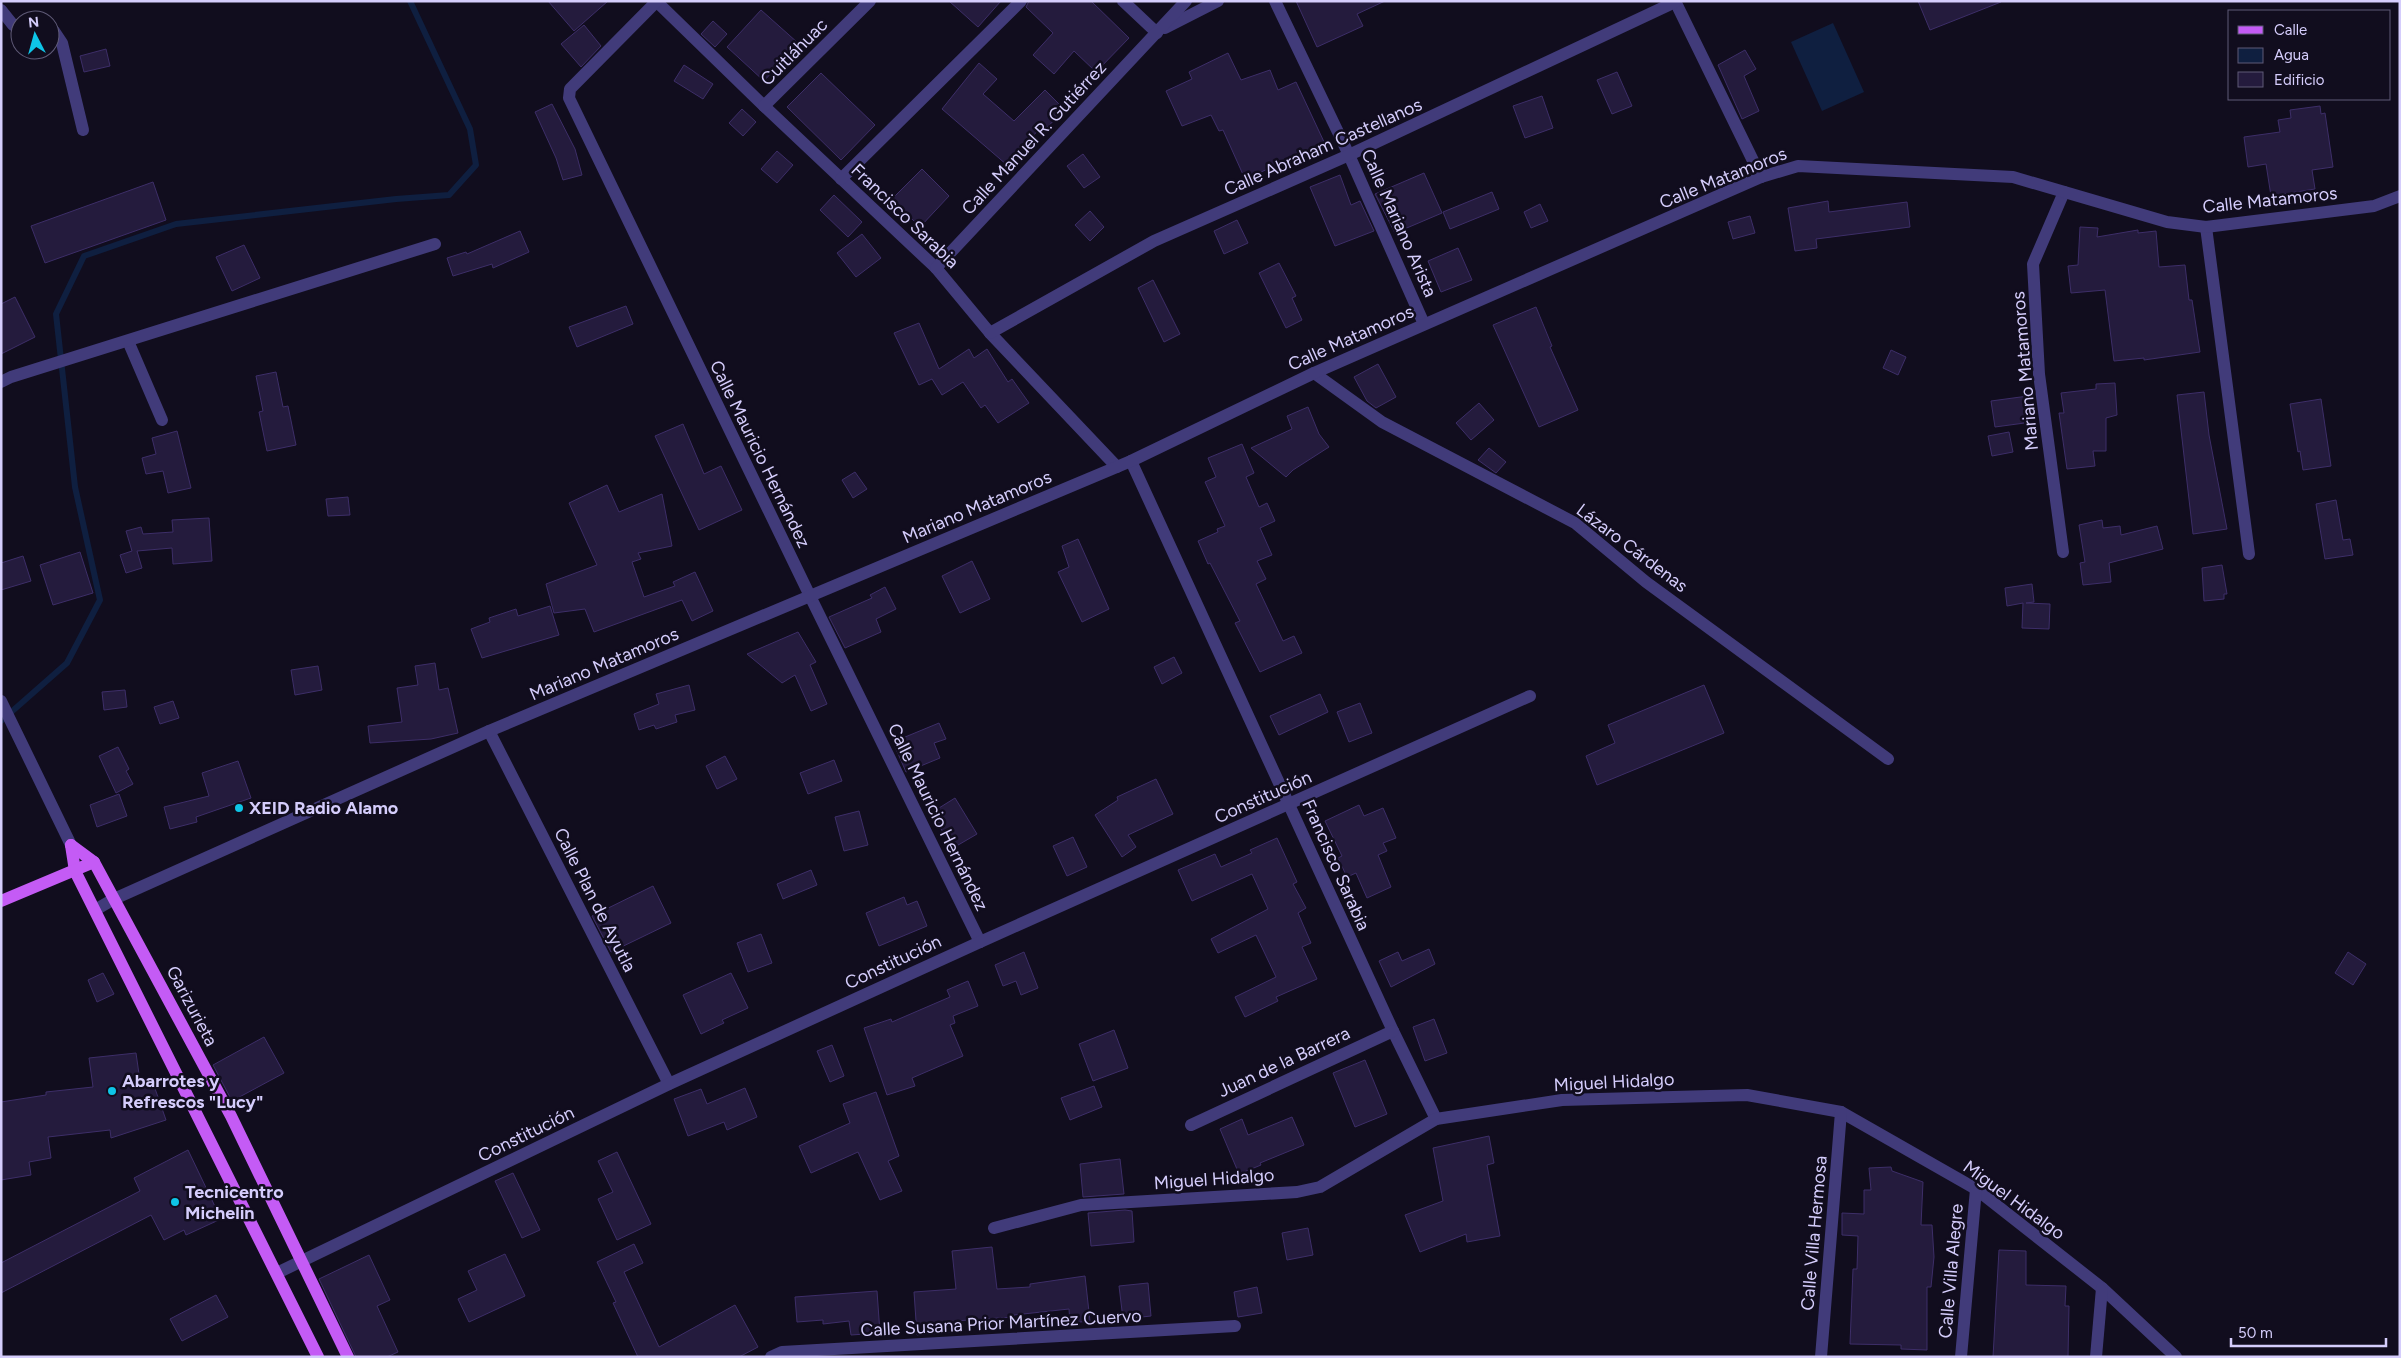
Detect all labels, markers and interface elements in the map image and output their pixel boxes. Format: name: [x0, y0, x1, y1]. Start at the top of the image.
north arrow: [10, 10, 60, 60]
legend: [2228, 10, 2391, 100]
text: N: [27, 14, 40, 32]
street label: Cuitláhuac: [756, 14, 832, 90]
text: Calle: [2274, 21, 2307, 39]
text: Agua: [2274, 46, 2309, 64]
street label: Calle Manuel R. Gutiérrez: [957, 57, 1111, 219]
text: Edificio: [2274, 71, 2325, 89]
street label: Calle Abraham Castellanos: [1221, 93, 1425, 201]
street label: Calle Matamoros: [1656, 142, 1790, 214]
street label: Calle Mariano Arista: [1356, 145, 1442, 301]
street label: Francisco Sarabia: [847, 159, 963, 273]
street label: Calle Matamoros: [2202, 182, 2338, 218]
street label: Mariano Matamoros: [2007, 290, 2043, 452]
street label: Calle Matamoros: [1285, 300, 1417, 376]
street label: Calle Mauricio Hernández: [705, 357, 815, 551]
street label: Mariano Matamoros: [899, 466, 1055, 548]
street label: Lázaro Cárdenas: [1572, 499, 1692, 597]
street label: Mariano Matamoros: [526, 623, 682, 705]
street label: Calle Mauricio Hernández: [883, 720, 993, 914]
street label: Constitución: [1211, 766, 1315, 828]
street label: Francisco Sarabia: [1297, 796, 1375, 934]
place label: XEID Radio Alamo: [249, 797, 398, 819]
marker: XEID Radio Alamo: [233, 802, 245, 814]
street label: Calle Plan de Ayutla: [549, 824, 641, 976]
street label: Constitución: [841, 930, 945, 994]
street label: Garizurieta: [162, 962, 222, 1050]
street label: Juan de la Barrera: [1215, 1022, 1353, 1102]
street label: Miguel Hidalgo: [1553, 1068, 1675, 1096]
place label: Abarrotes y Refrescos "Lucy": [122, 1070, 263, 1113]
marker: Abarrotes y Refrescos "Lucy": [106, 1085, 118, 1097]
street label: Constitución: [474, 1101, 578, 1167]
street label: Calle Villa Hermosa: [1796, 1155, 1832, 1311]
street label: Miguel Hidalgo: [1959, 1156, 2069, 1244]
street label: Miguel Hidalgo: [1153, 1164, 1275, 1194]
place label: Tecnicentro Michelin: [185, 1181, 284, 1224]
marker: Tecnicentro Michelin: [169, 1196, 181, 1208]
street label: Calle Villa Alegre: [1934, 1203, 1968, 1339]
street label: Calle Susana Prior Martínez Cuervo: [860, 1305, 1142, 1341]
scale bar: [2231, 1316, 2386, 1348]
text: 50 m: [2238, 1324, 2273, 1342]

